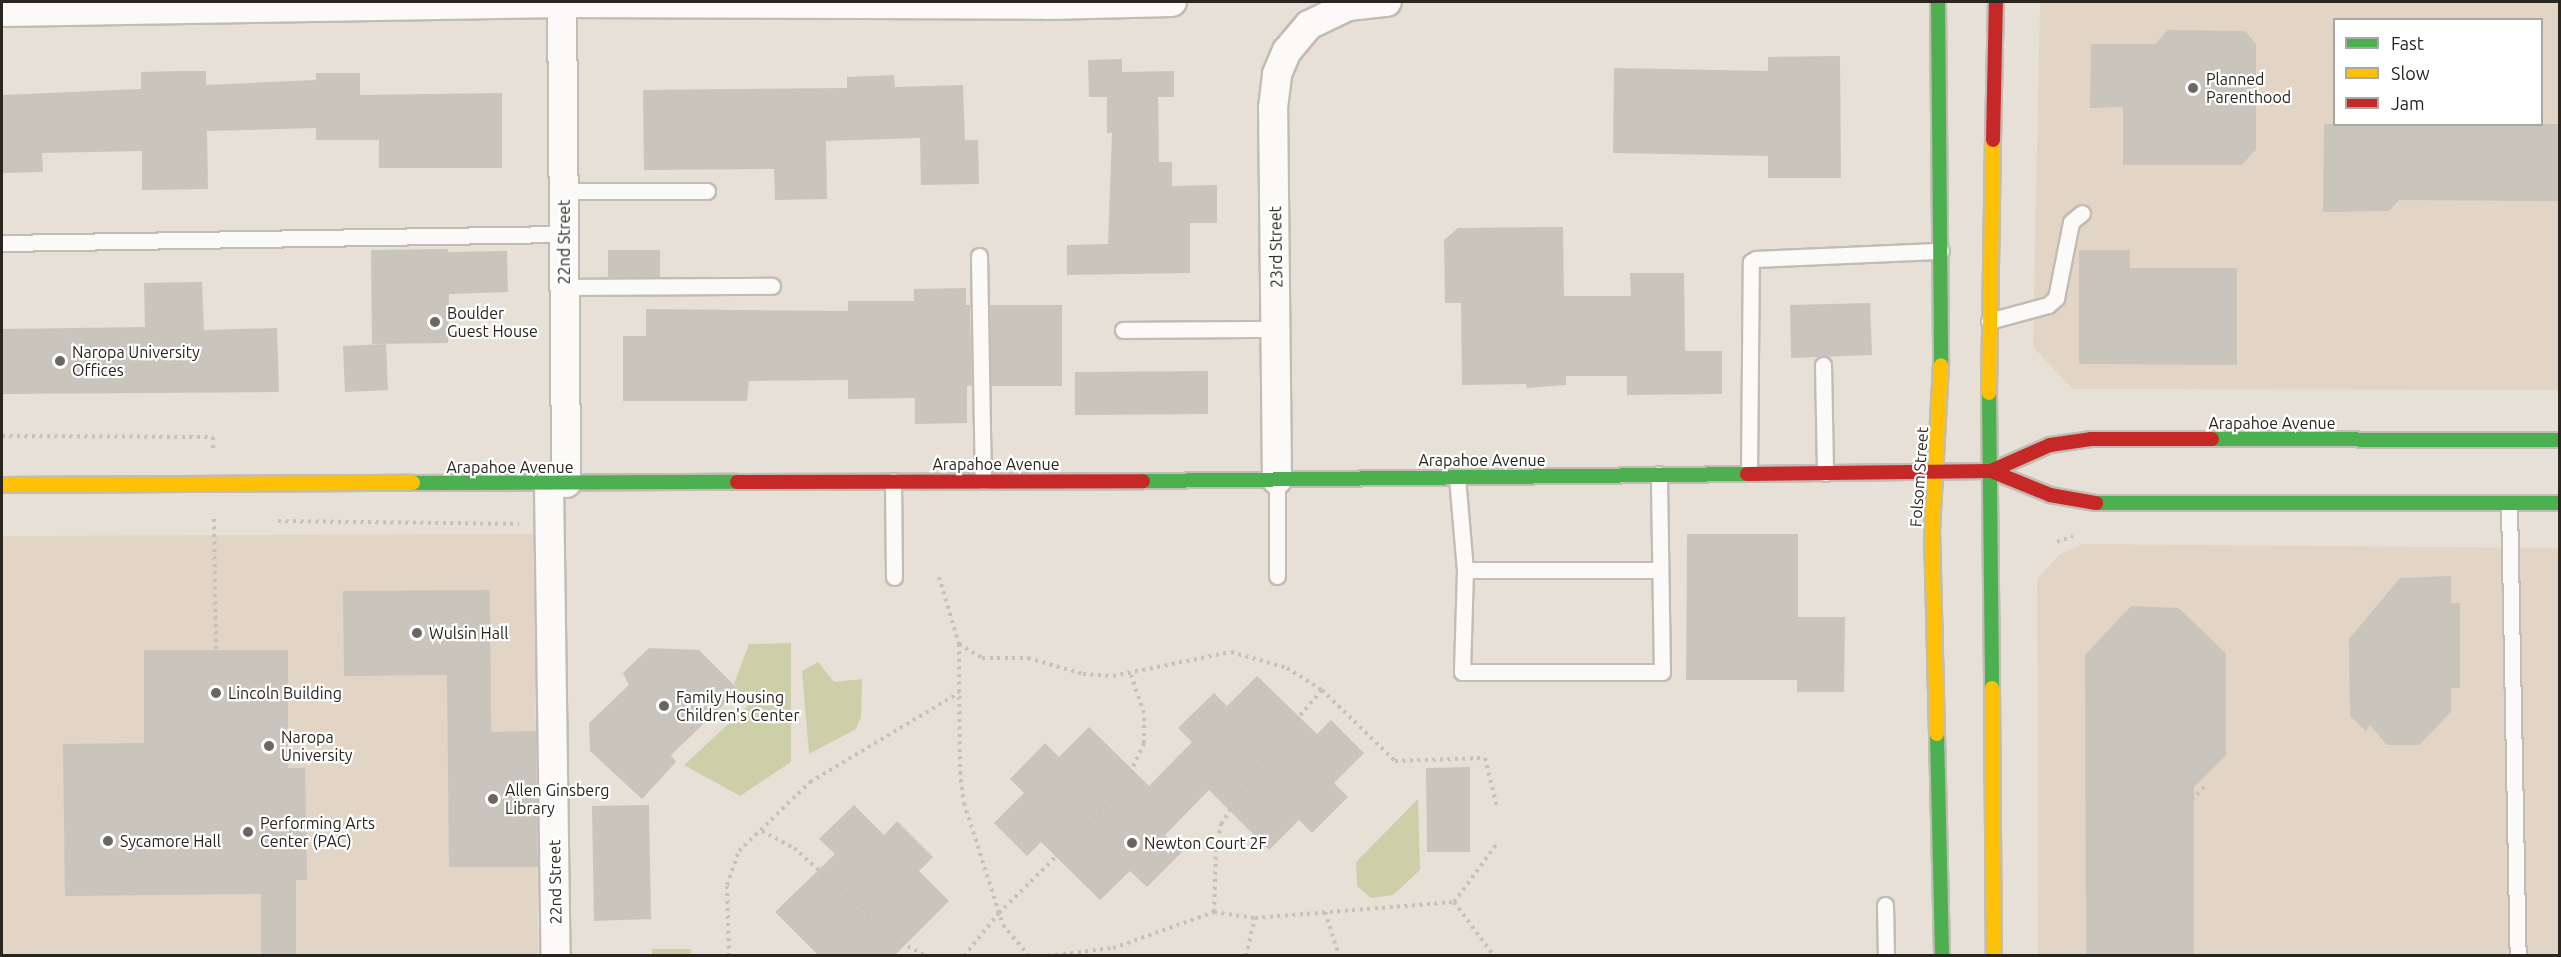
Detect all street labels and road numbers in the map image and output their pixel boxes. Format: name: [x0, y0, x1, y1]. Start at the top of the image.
street label: 22nd Street: [554, 200, 574, 284]
street label: 23rd Street: [1266, 206, 1286, 288]
street label: Arapahoe Avenue: [2208, 413, 2336, 433]
street label: Folsom Street: [1906, 426, 1932, 528]
street label: Arapahoe Avenue: [1418, 450, 1546, 470]
street label: Arapahoe Avenue: [932, 454, 1060, 474]
street label: Arapahoe Avenue: [446, 457, 574, 477]
street label: 22nd Street: [545, 839, 565, 925]

